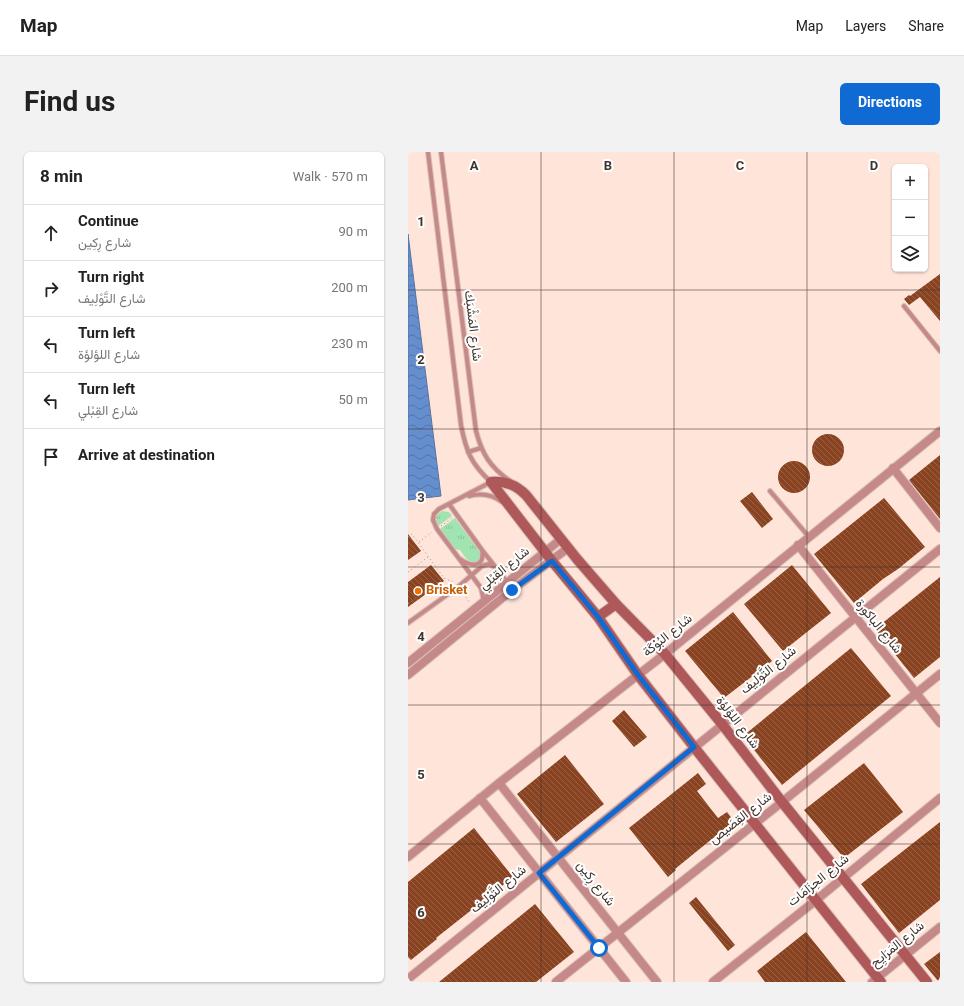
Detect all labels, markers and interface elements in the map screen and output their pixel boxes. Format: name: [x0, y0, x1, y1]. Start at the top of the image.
text: Map: [20, 13, 58, 42]
text: Map: [796, 17, 823, 39]
text: Layers: [845, 17, 886, 39]
text: Share: [908, 17, 944, 39]
text: Find us: [24, 82, 115, 126]
button: Directions: [840, 83, 940, 125]
text: A: [470, 157, 479, 177]
text: B: [604, 157, 612, 177]
text: C: [736, 157, 745, 177]
text: D: [870, 157, 878, 177]
map controls: [892, 164, 928, 272]
button: +: [892, 164, 928, 200]
text: 8 min: [40, 165, 83, 191]
text: Walk · 570 m: [293, 168, 368, 188]
button: −: [892, 200, 928, 236]
text: Continue: [78, 211, 139, 234]
text: 1: [417, 213, 425, 233]
icon: ahead: [40, 222, 62, 244]
text: 90 m: [338, 223, 368, 243]
text: شارع رِكِين: [78, 234, 131, 254]
button: layers: [892, 236, 928, 272]
text: Turn right: [78, 267, 144, 290]
icon: right: [40, 278, 62, 300]
text: 200 m: [331, 279, 368, 299]
street label: شارع المَشْبَك: [458, 289, 486, 363]
text: شارع التَّوْلِيف: [78, 290, 145, 310]
text: Turn left: [78, 323, 135, 346]
icon: left: [40, 334, 62, 356]
text: 230 m: [331, 335, 368, 355]
text: شارع اللؤلؤة: [78, 346, 140, 366]
text: 2: [417, 351, 425, 371]
text: Turn left: [78, 379, 135, 402]
icon: left: [40, 390, 62, 412]
text: 50 m: [338, 391, 368, 411]
text: شارع القِبْلي: [78, 402, 138, 422]
text: Arrive at destination: [78, 445, 215, 468]
icon: arrive: [40, 446, 62, 468]
text: 3: [417, 489, 425, 509]
street label: شارع القِبْلي: [475, 542, 535, 596]
place label: Brisket: [426, 581, 468, 601]
route end: [503, 581, 521, 599]
marker: Brisket: [413, 586, 423, 596]
street label: شارع الباكورة: [850, 595, 906, 659]
street label: شارع البُوْكَة: [639, 610, 697, 662]
text: 4: [417, 628, 425, 648]
street label: شارع التَّوْلِيف: [737, 642, 801, 700]
street label: شارع اللؤلؤة: [710, 692, 764, 754]
text: 5: [417, 766, 425, 786]
street label: شارع القِصَيص: [705, 788, 777, 850]
street label: شارع الحِزَامَات: [784, 850, 854, 912]
street label: شارع رِكِين: [571, 857, 619, 911]
street label: شارع التَّوْلِيف: [467, 861, 531, 919]
text: 6: [417, 904, 425, 924]
street label: شارع المَرَايِح: [867, 917, 929, 973]
route start: [590, 939, 608, 957]

